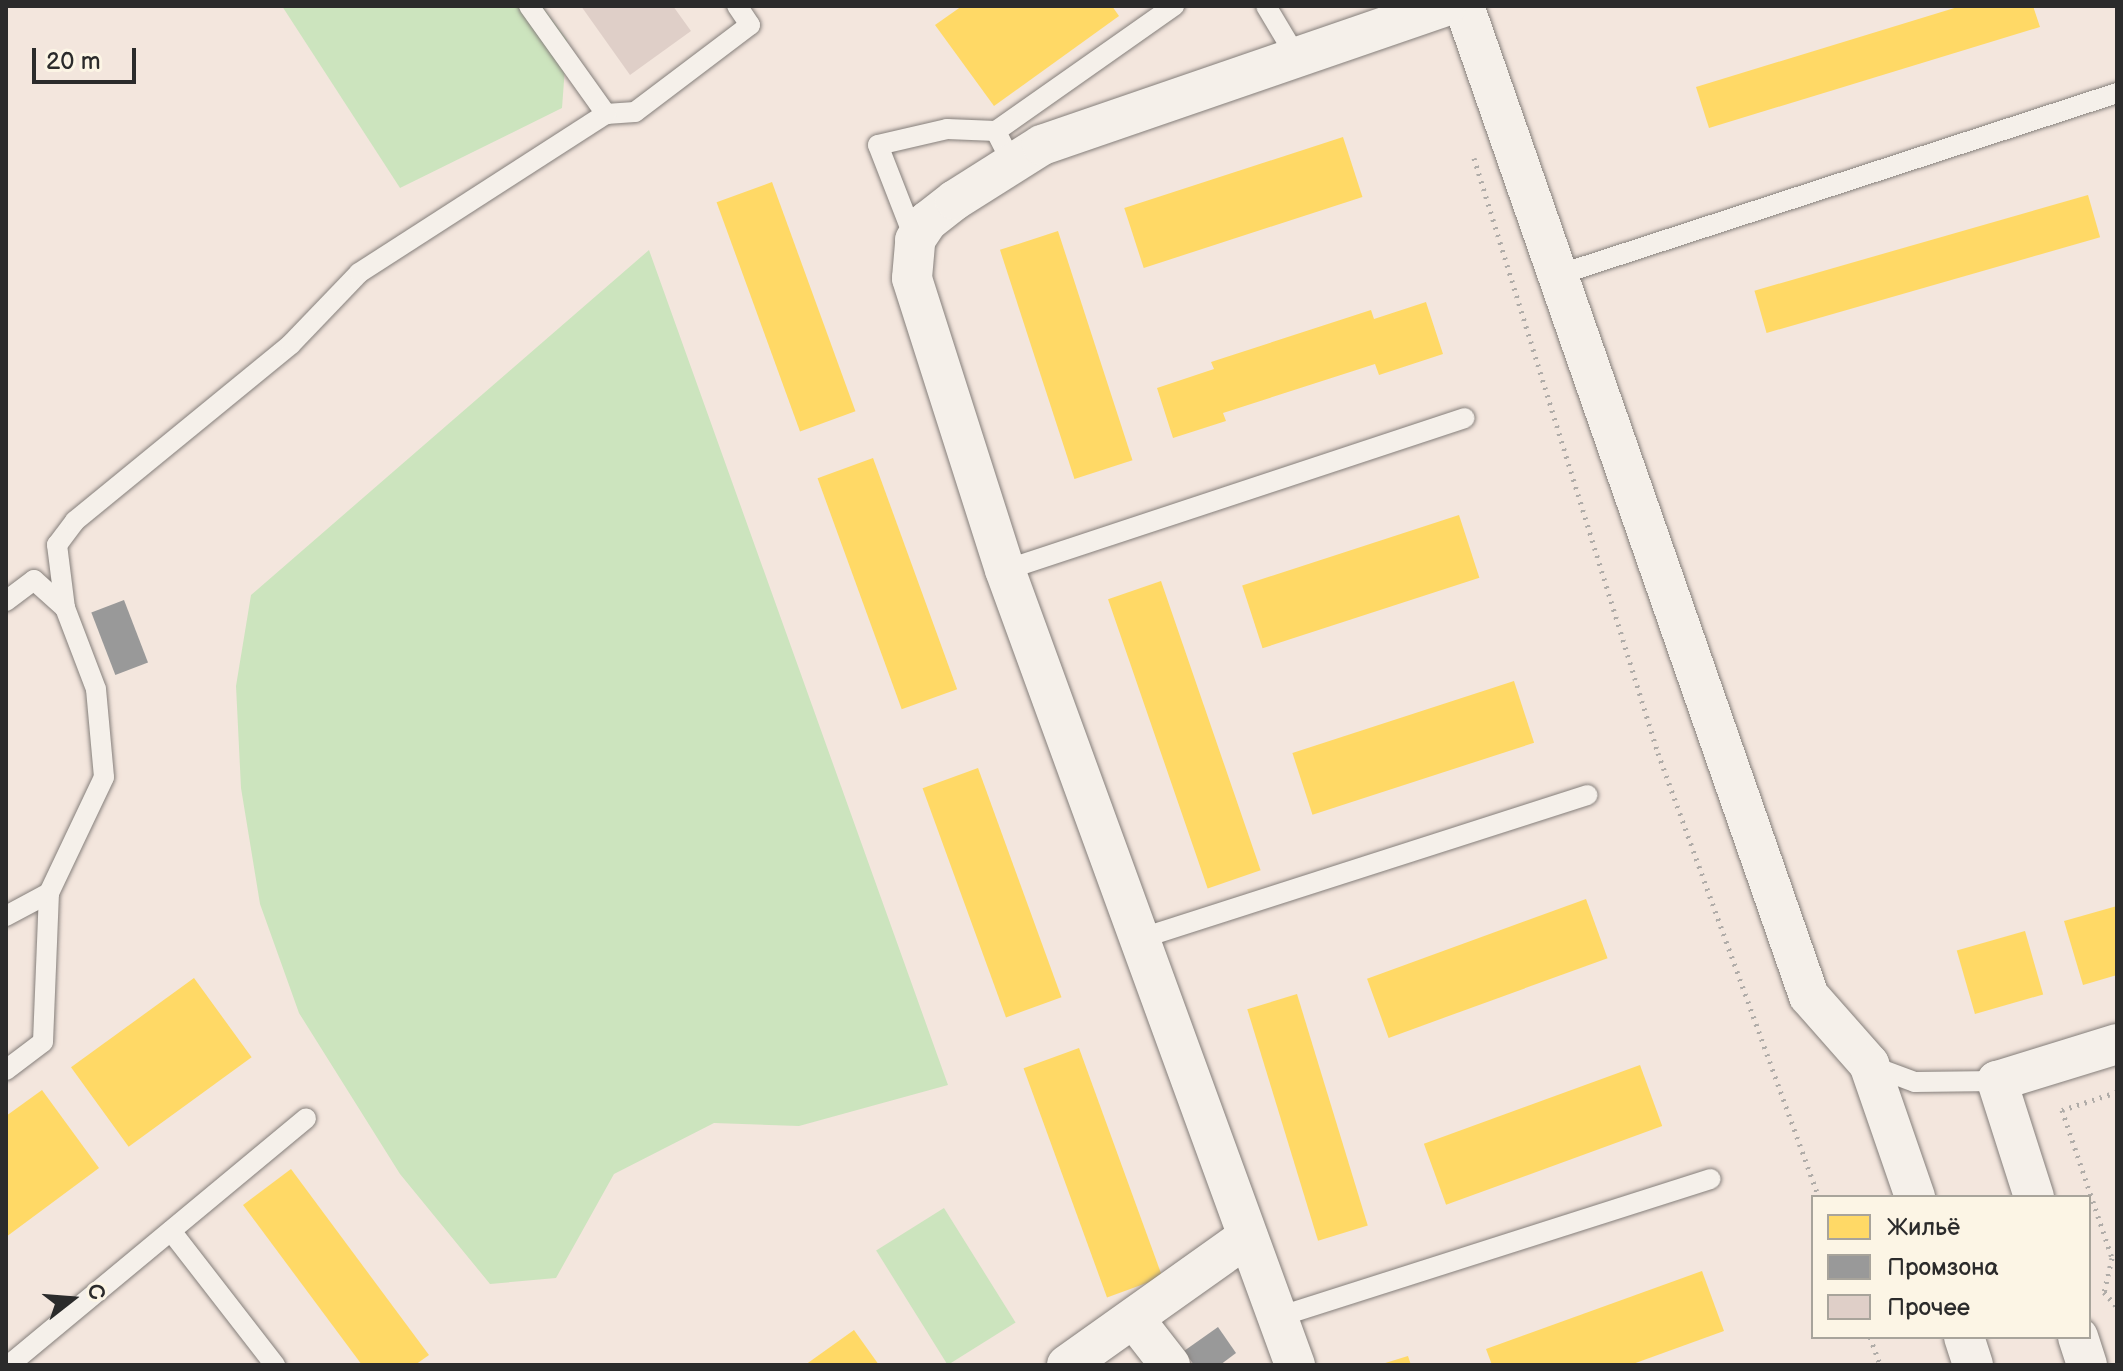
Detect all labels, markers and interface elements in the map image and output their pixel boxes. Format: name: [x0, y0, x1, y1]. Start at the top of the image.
scale bar: [36, 32, 140, 82]
text: 20 m: [46, 47, 101, 76]
legend: [1811, 1195, 2091, 1339]
text: Жильё: [1887, 1213, 1960, 1242]
text: Промзона: [1887, 1253, 1999, 1282]
north arrow: [32, 1259, 112, 1339]
text: С: [80, 1281, 111, 1303]
text: Прочее: [1887, 1293, 1970, 1322]

